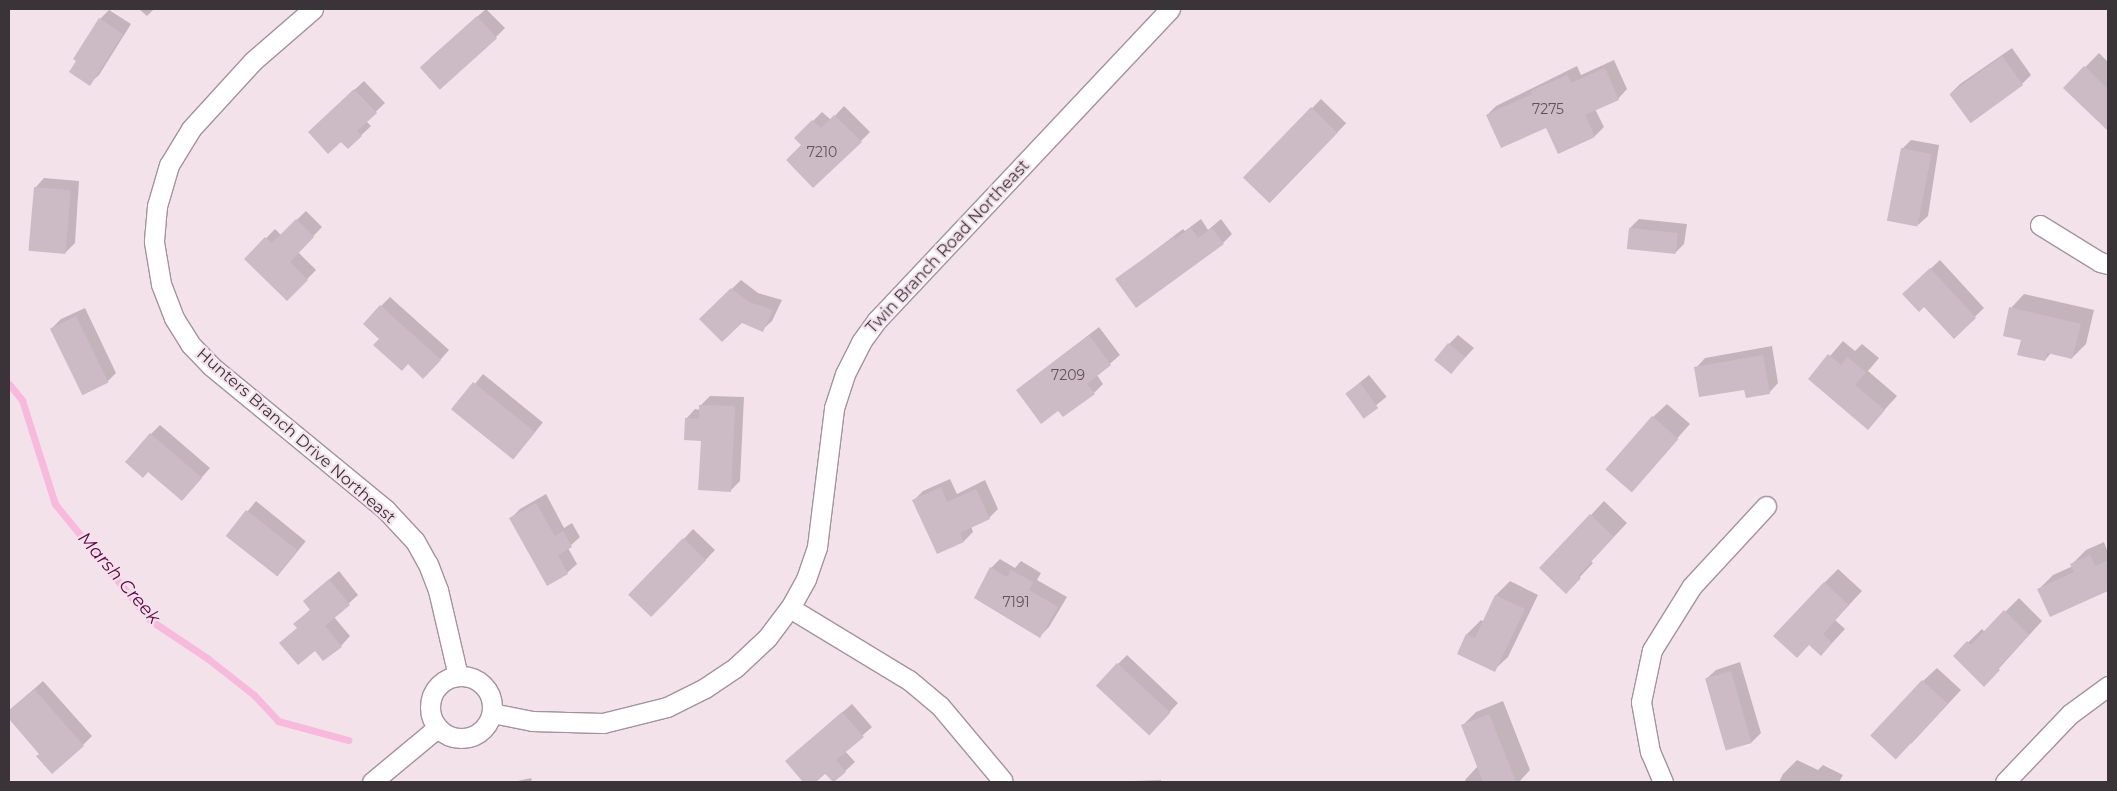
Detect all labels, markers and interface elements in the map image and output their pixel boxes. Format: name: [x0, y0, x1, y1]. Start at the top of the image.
house number: 7275: [1532, 101, 1564, 117]
house number: 7210: [807, 144, 837, 160]
street label: Twin Branch Road Northeast: [862, 156, 1034, 338]
street label: Hunters Branch Drive Northeast: [193, 344, 399, 528]
house number: 7209: [1051, 367, 1085, 383]
water label: Marsh Creek: [73, 528, 165, 628]
house number: 7191: [1002, 594, 1030, 610]

